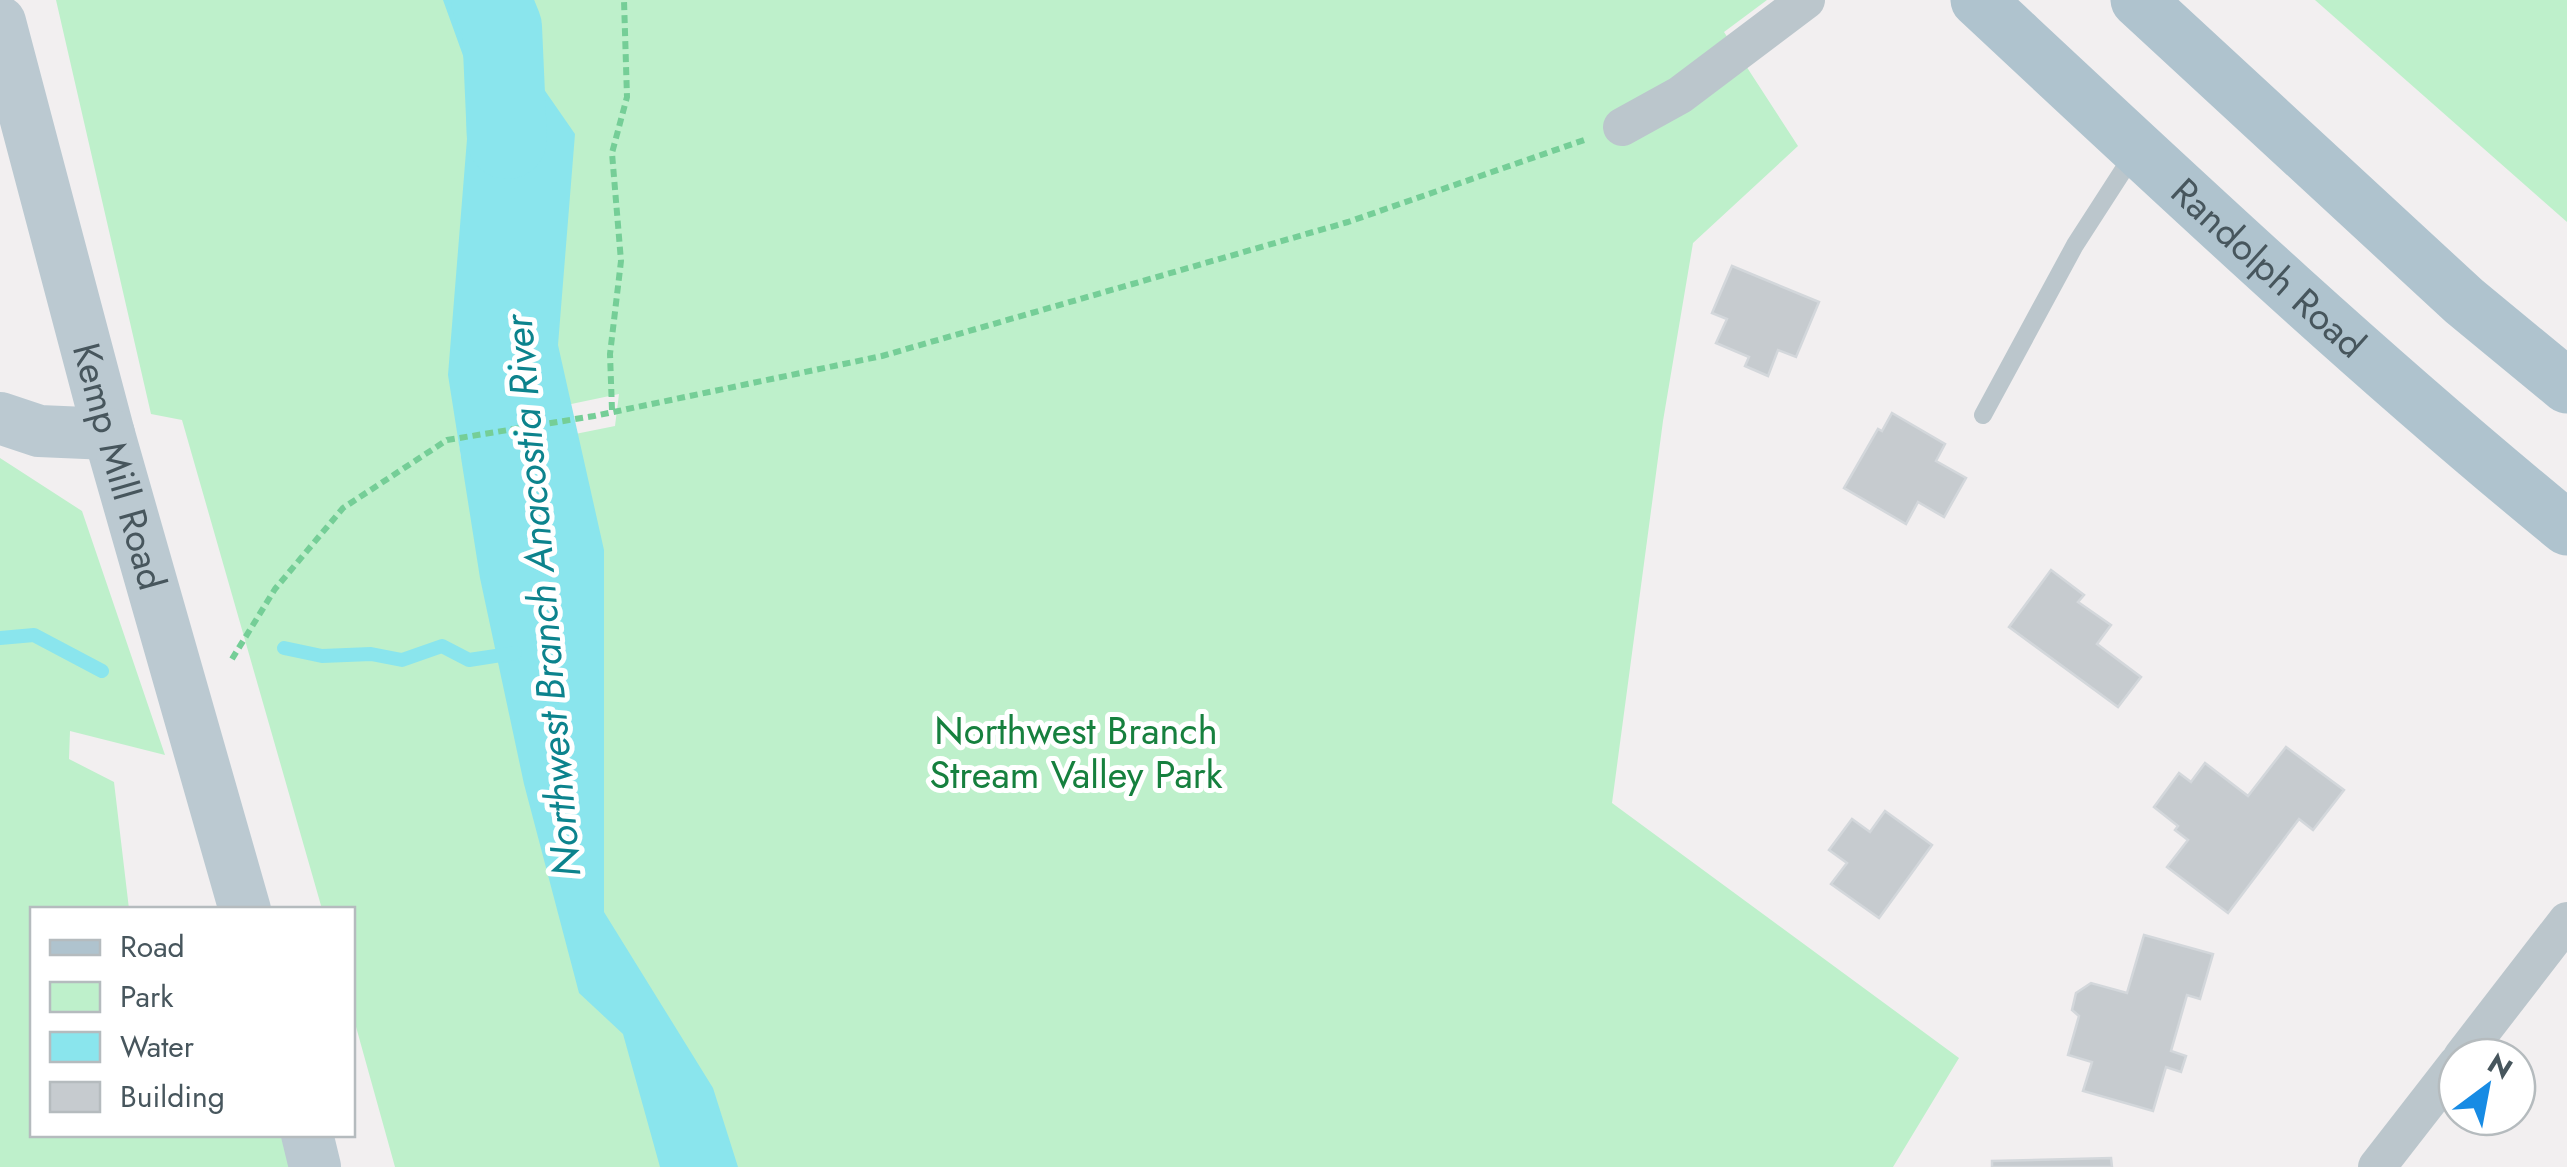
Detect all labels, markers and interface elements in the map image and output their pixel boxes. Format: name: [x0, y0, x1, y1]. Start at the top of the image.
street label: Randolph Road: [2159, 165, 2378, 371]
water label: Northwest Branch Anacostia River: [488, 310, 595, 879]
street label: Kemp Mill Road: [59, 337, 180, 596]
park label: Northwest Branch Stream Valley Park: [929, 703, 1223, 802]
legend: [30, 907, 355, 1137]
text: Road: [120, 925, 185, 968]
text: Park: [120, 975, 174, 1018]
text: Water: [120, 1025, 195, 1068]
north arrow: [2437, 1037, 2537, 1137]
text: N: [2480, 1043, 2520, 1089]
text: Building: [120, 1075, 225, 1118]

